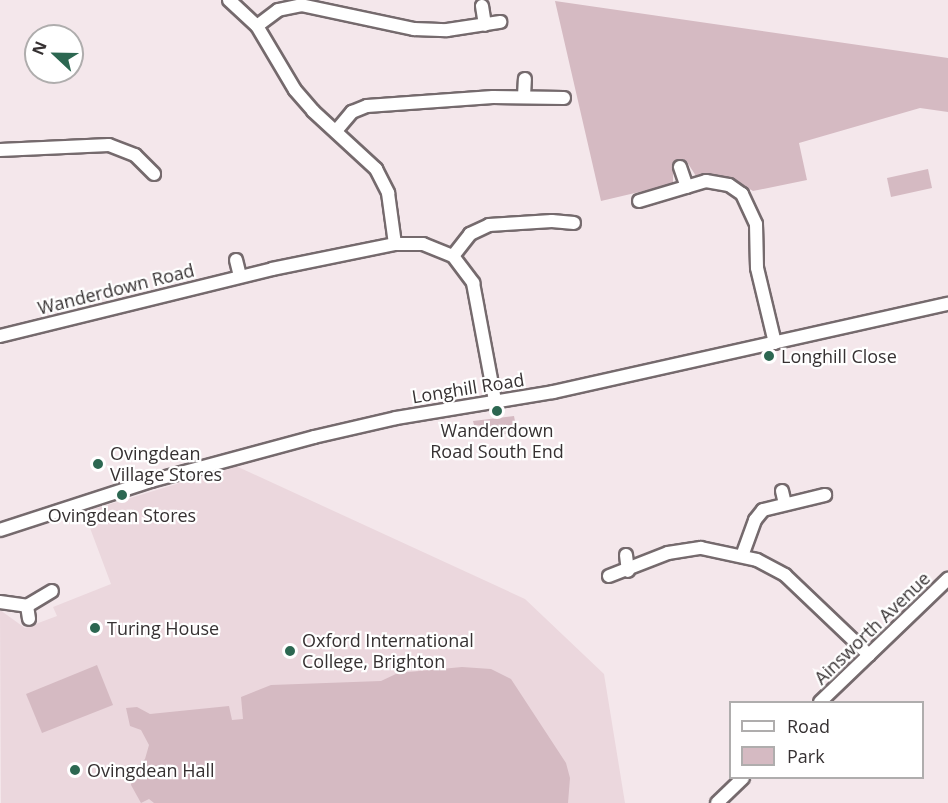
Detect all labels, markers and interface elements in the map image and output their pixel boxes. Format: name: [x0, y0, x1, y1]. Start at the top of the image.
north arrow: [24, 24, 84, 84]
text: N: [27, 38, 52, 58]
street label: Wanderdown Road: [35, 259, 197, 319]
place label: Longhill Close: [781, 345, 897, 367]
marker: Longhill Close: [762, 349, 776, 363]
street label: Longhill Road: [410, 368, 526, 408]
marker: Wanderdown Road South End: [490, 404, 504, 418]
place label: Wanderdown Road South End: [430, 420, 564, 462]
place label: Ovingdean Village Stores: [110, 443, 222, 486]
marker: Ovingdean Village Stores: [91, 457, 105, 471]
marker: Ovingdean Stores: [115, 488, 129, 502]
place label: Ovingdean Stores: [48, 504, 196, 526]
street label: Ainsworth Avenue: [810, 567, 934, 689]
place label: Turing House: [107, 617, 219, 639]
marker: Turing House: [88, 621, 102, 635]
place label: Oxford International College, Brighton: [302, 630, 474, 672]
marker: Oxford International College, Brighton: [283, 644, 297, 658]
legend: [729, 701, 924, 779]
text: Road: [787, 714, 830, 738]
text: Park: [787, 744, 825, 768]
place label: Ovingdean Hall: [87, 759, 215, 781]
marker: Ovingdean Hall: [68, 763, 82, 777]

